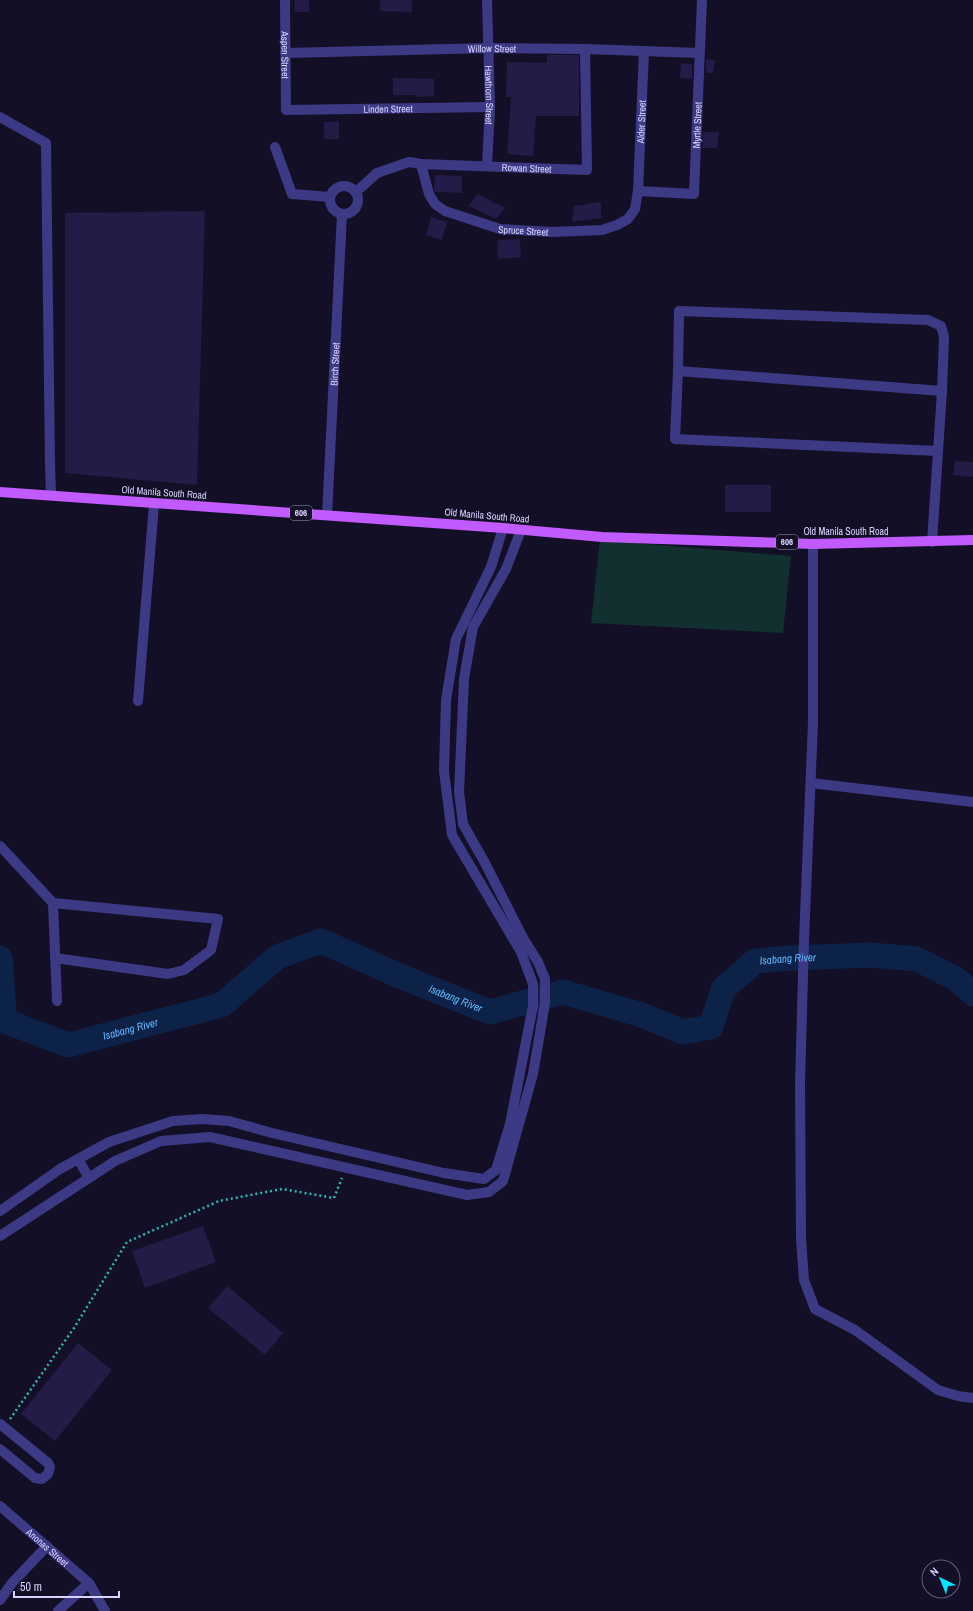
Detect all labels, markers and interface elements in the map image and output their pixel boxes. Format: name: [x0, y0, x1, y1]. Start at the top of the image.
street label: Aspen Street: [278, 30, 292, 80]
street label: Willow Street: [468, 42, 517, 56]
street label: Hawthorn Street: [482, 65, 496, 126]
street label: Alder Street: [634, 99, 649, 145]
street label: Myrtle Street: [690, 101, 705, 149]
street label: Linden Street: [363, 102, 413, 116]
street label: Rowan Street: [502, 161, 552, 176]
street label: Spruce Street: [498, 223, 549, 239]
street label: Birch Street: [327, 342, 343, 386]
street label: Old Manila South Road: [121, 483, 207, 502]
street label: Old Manila South Road: [444, 505, 530, 526]
road number: 606: [290, 506, 312, 520]
street label: Old Manila South Road: [803, 525, 889, 538]
road number: 606: [776, 535, 798, 549]
water label: Isabang River: [759, 950, 817, 968]
water label: Isabang River: [427, 981, 485, 1016]
water label: Isabang River: [101, 1015, 160, 1043]
street label: Anonas Street: [23, 1525, 72, 1570]
north arrow: [921, 1559, 961, 1599]
text: N: [927, 1564, 941, 1579]
scale bar: [14, 1573, 119, 1599]
text: 50 m: [20, 1579, 42, 1595]

